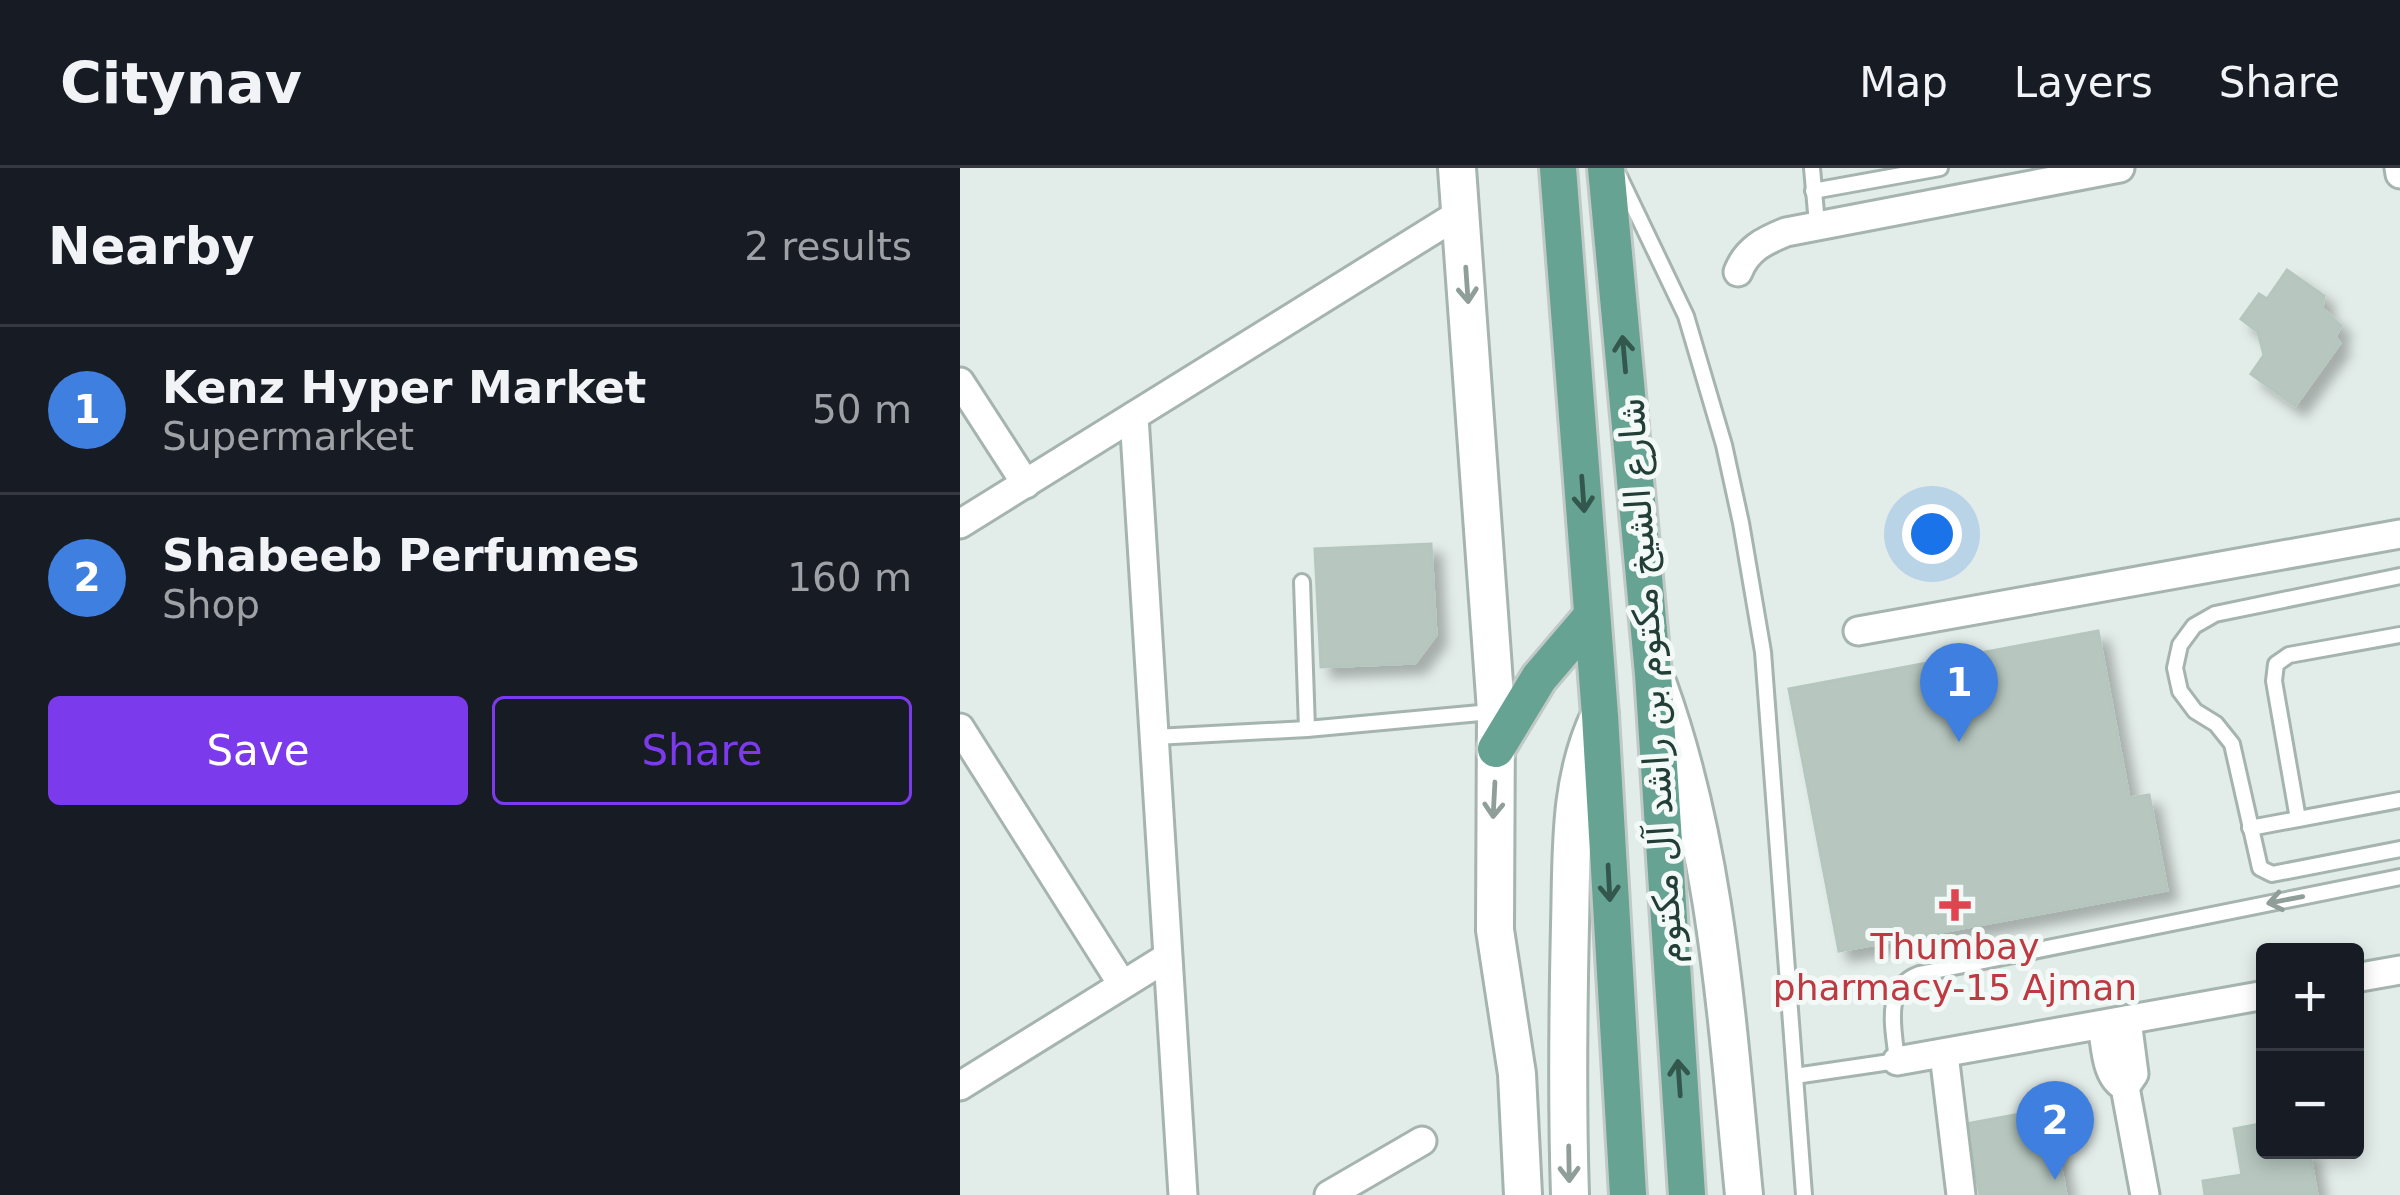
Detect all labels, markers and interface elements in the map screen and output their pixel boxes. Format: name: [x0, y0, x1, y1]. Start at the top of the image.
text: Citynav: [60, 50, 302, 116]
text: Map: [1859, 58, 1948, 107]
text: Layers: [2014, 58, 2153, 107]
text: Share: [2219, 58, 2340, 107]
text: Nearby: [48, 217, 255, 276]
text: 2 results: [744, 224, 912, 269]
one-way arrow: [1456, 265, 1479, 304]
one-way arrow: [1612, 336, 1635, 375]
text: Kenz Hyper Market: [162, 361, 646, 414]
text: 1: [73, 387, 101, 432]
text: 50 m: [812, 387, 912, 432]
street label: شارع الشيخ مكتوم بن راشد آل مكتوم: [1608, 396, 1692, 966]
text: Supermarket: [162, 414, 414, 459]
one-way arrow: [1572, 474, 1595, 513]
your location: [1902, 504, 1962, 564]
text: Shabeeb Perfumes: [162, 529, 639, 582]
text: 2: [73, 555, 101, 600]
text: 160 m: [787, 555, 912, 600]
text: Shop: [162, 582, 260, 627]
pin: 1: [1920, 643, 1998, 742]
button: Save: [48, 696, 468, 805]
button: Share: [492, 696, 912, 805]
one-way arrow: [1483, 780, 1506, 819]
one-way arrow: [1598, 863, 1621, 902]
one-way arrow: [2267, 890, 2306, 912]
marker: Thumbay pharmacy-15 Ajman: [1942, 892, 1968, 918]
place label: Thumbay pharmacy-15 Ajman: [1773, 926, 2137, 1008]
map controls: [2256, 943, 2364, 1159]
button: +: [2256, 943, 2364, 1051]
button: −: [2256, 1051, 2364, 1159]
one-way arrow: [1668, 1059, 1691, 1098]
pin: 2: [2016, 1081, 2094, 1180]
one-way arrow: [1558, 1144, 1581, 1183]

